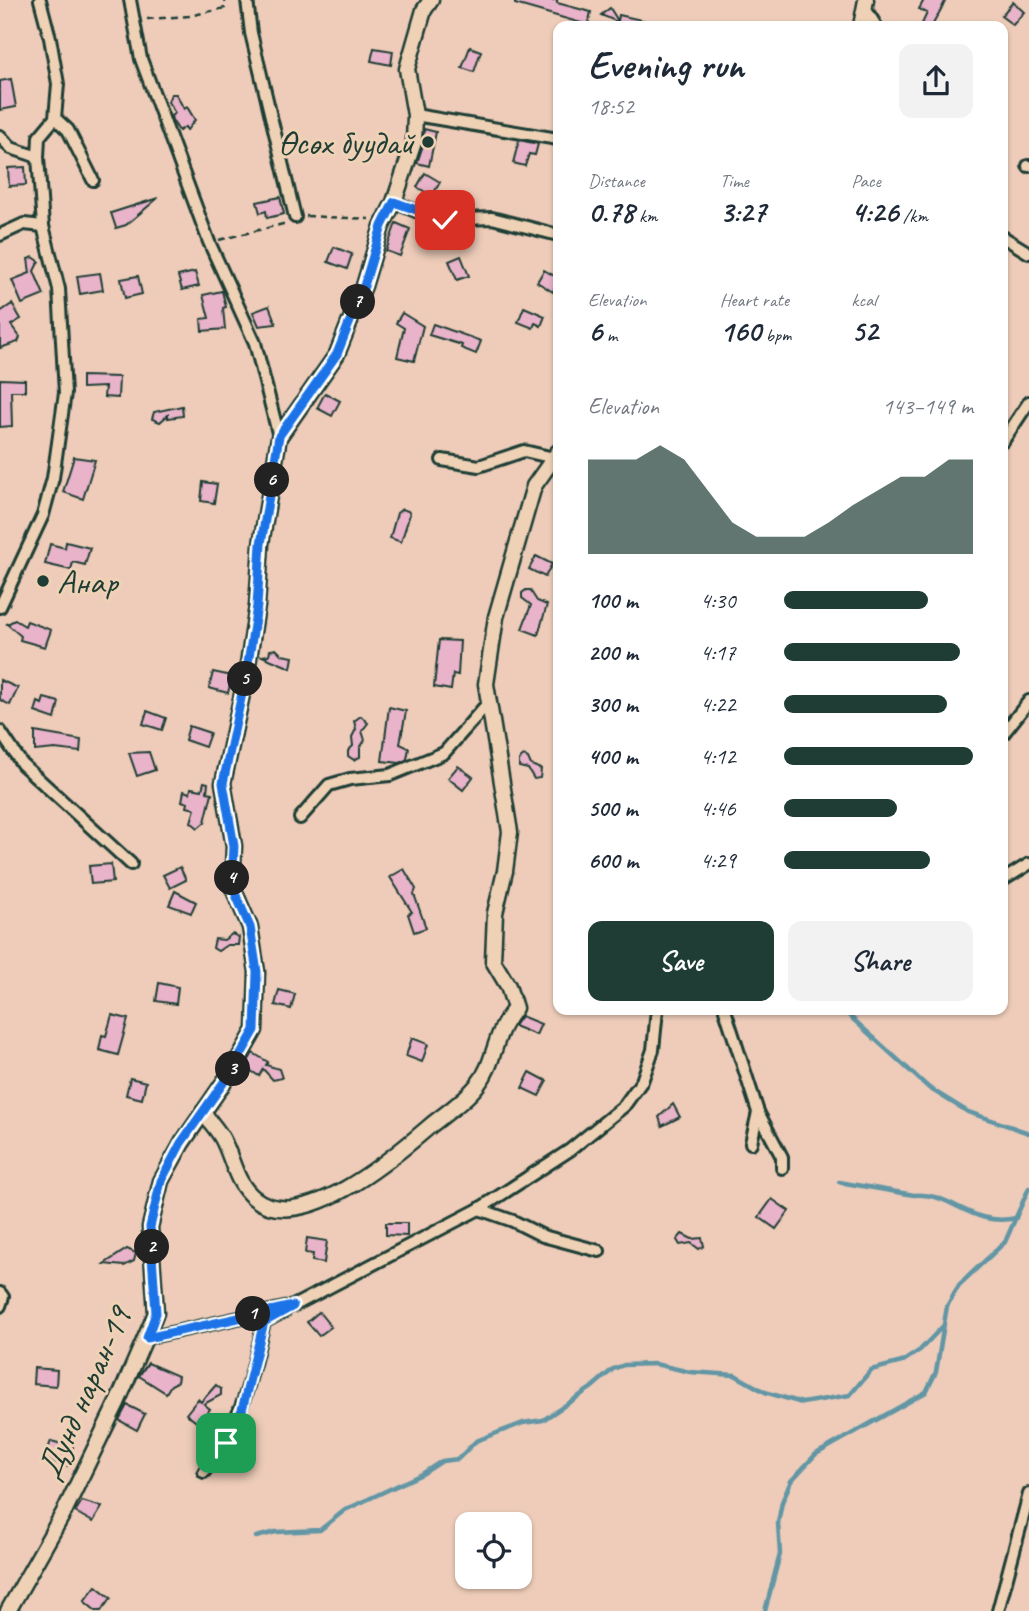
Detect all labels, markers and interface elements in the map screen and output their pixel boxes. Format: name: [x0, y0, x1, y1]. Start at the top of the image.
text: Evening run: [588, 42, 744, 89]
button: share: [899, 44, 973, 118]
text: 18:52: [588, 92, 634, 121]
place label: Өсөх буудай: [278, 120, 416, 165]
marker: Өсөх буудай: [420, 134, 436, 150]
text: Distance: [588, 169, 645, 193]
text: Time: [720, 169, 749, 193]
text: Pace: [851, 169, 881, 193]
pin: [415, 190, 475, 250]
text: 0.78: [588, 193, 634, 231]
text: 3:27: [720, 193, 766, 231]
text: 4:26: [851, 193, 898, 231]
icon: check: [426, 201, 464, 239]
text: km: [634, 204, 658, 228]
text: /km: [898, 204, 928, 228]
pin: 7: [340, 284, 376, 320]
text: Elevation: [588, 288, 646, 312]
text: Heart rate: [720, 288, 789, 312]
text: kcal: [851, 288, 876, 312]
text: 7: [353, 289, 362, 313]
text: 6: [588, 312, 602, 350]
text: 160: [720, 312, 761, 350]
text: 52: [851, 312, 878, 350]
text: m: [602, 323, 617, 347]
text: bpm: [761, 323, 791, 347]
text: Elevation: [588, 392, 659, 421]
text: 143–149 m: [882, 392, 973, 421]
pin: 6: [254, 462, 290, 498]
text: 6: [267, 467, 276, 491]
place label: Анар: [57, 559, 119, 604]
marker: Анар: [35, 573, 51, 589]
text: 100 m: [588, 586, 638, 615]
text: 4:30: [700, 586, 736, 615]
text: 200 m: [588, 638, 638, 667]
text: 4:17: [700, 638, 736, 667]
pin: 5: [228, 662, 262, 696]
text: 5: [240, 666, 249, 690]
text: 300 m: [588, 690, 638, 719]
text: 4:22: [700, 690, 736, 719]
text: 400 m: [588, 742, 638, 771]
text: 4:12: [700, 742, 736, 771]
text: 500 m: [588, 794, 637, 823]
text: 4:46: [700, 794, 736, 823]
text: 600 m: [588, 846, 638, 875]
text: 4:29: [700, 846, 736, 875]
pin: 4: [215, 860, 250, 896]
text: 4: [227, 865, 236, 889]
button: Save: [588, 921, 774, 1001]
button: Share: [788, 921, 973, 1001]
pin: 3: [216, 1052, 250, 1086]
text: 3: [228, 1056, 237, 1080]
pin: 2: [134, 1230, 170, 1264]
text: 2: [147, 1234, 156, 1258]
pin: 1: [236, 1296, 270, 1332]
street label: Дунд наран-19: [26, 1297, 143, 1486]
text: 1: [248, 1301, 257, 1325]
pin: [196, 1413, 256, 1473]
icon: arrive: [207, 1424, 245, 1462]
map controls: [455, 1512, 532, 1589]
button: locate: [455, 1512, 532, 1589]

